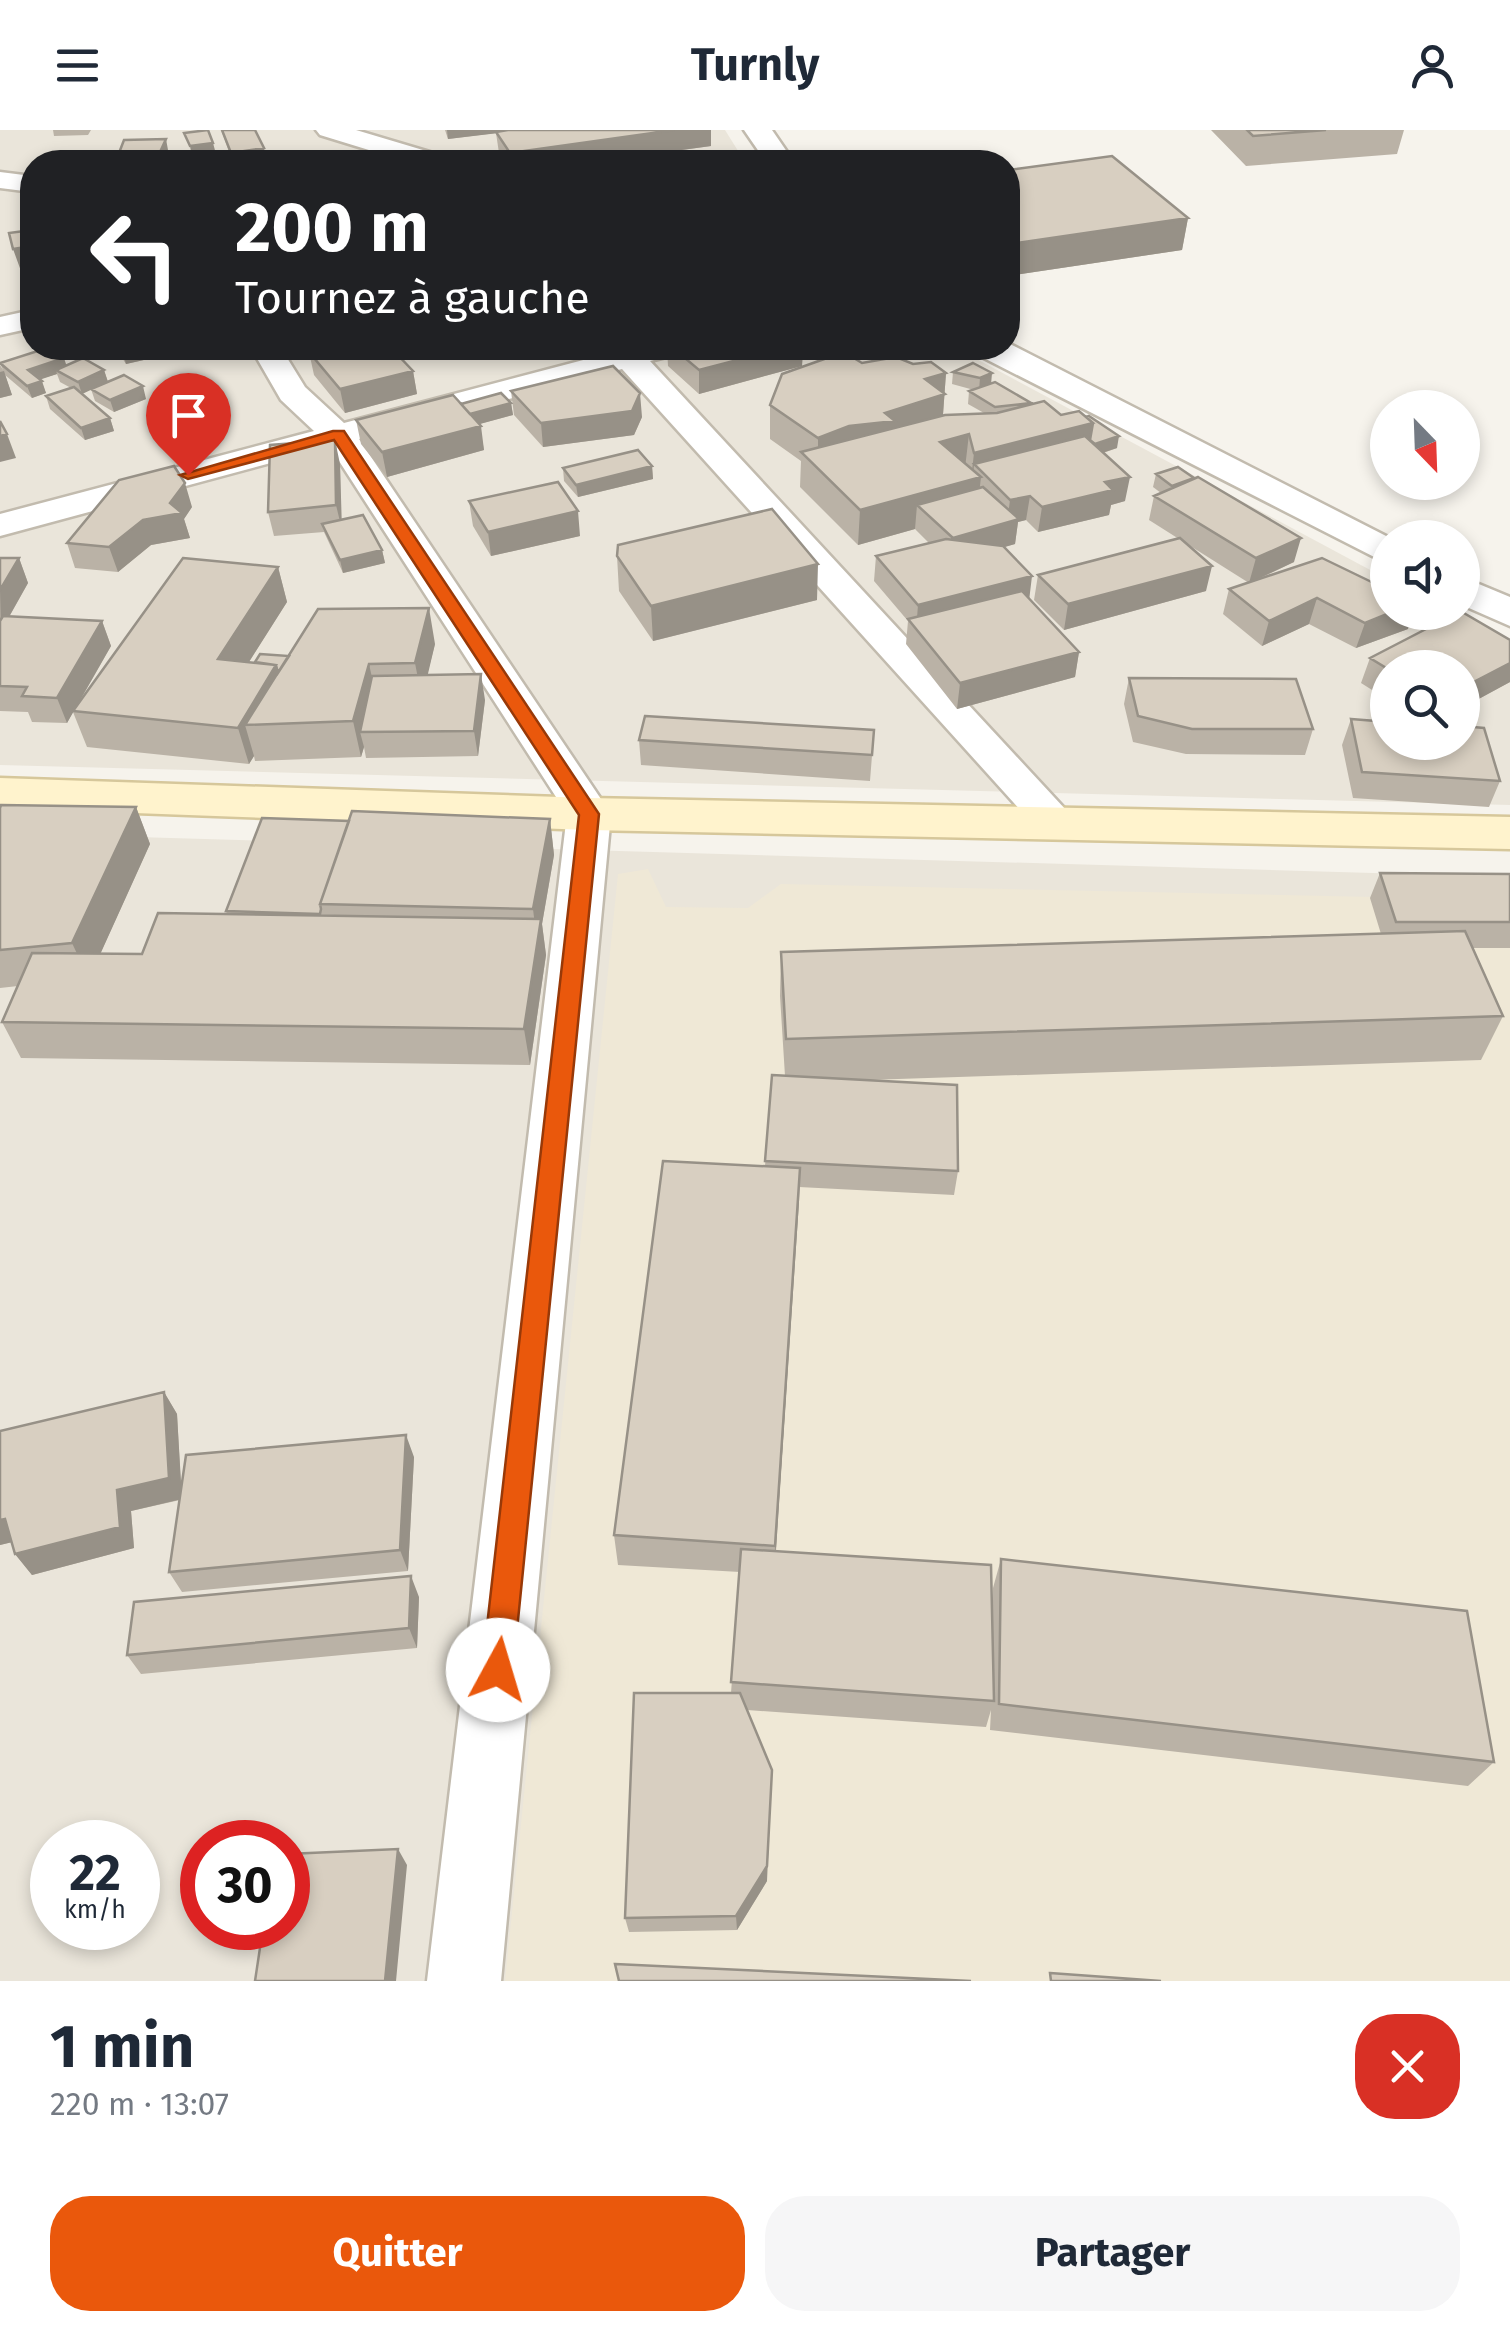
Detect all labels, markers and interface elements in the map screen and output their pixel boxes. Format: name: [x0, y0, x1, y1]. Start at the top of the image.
icon: menu: [50, 38, 105, 93]
text: Turnly: [691, 38, 819, 92]
icon: person: [1405, 38, 1460, 93]
text: 200 m: [235, 186, 429, 270]
icon: left: [70, 190, 200, 320]
text: Tournez à gauche: [235, 271, 590, 325]
pin: [146, 373, 231, 476]
icon: arrive: [161, 388, 216, 443]
north arrow: [1370, 390, 1480, 500]
map controls: [1370, 390, 1480, 760]
button: sound: [1370, 520, 1480, 630]
button: search: [1370, 650, 1480, 760]
position arrow: [446, 1618, 550, 1722]
speed limit sign: 30: [180, 1820, 310, 1950]
text: 22: [69, 1843, 121, 1903]
text: km/h: [64, 1895, 126, 1925]
text: 1 min: [50, 2011, 194, 2083]
button: close: [1355, 2014, 1460, 2119]
text: 220 m · 13:07: [50, 2085, 229, 2123]
button: Quitter: [50, 2196, 745, 2311]
button: Partager: [765, 2196, 1460, 2311]

